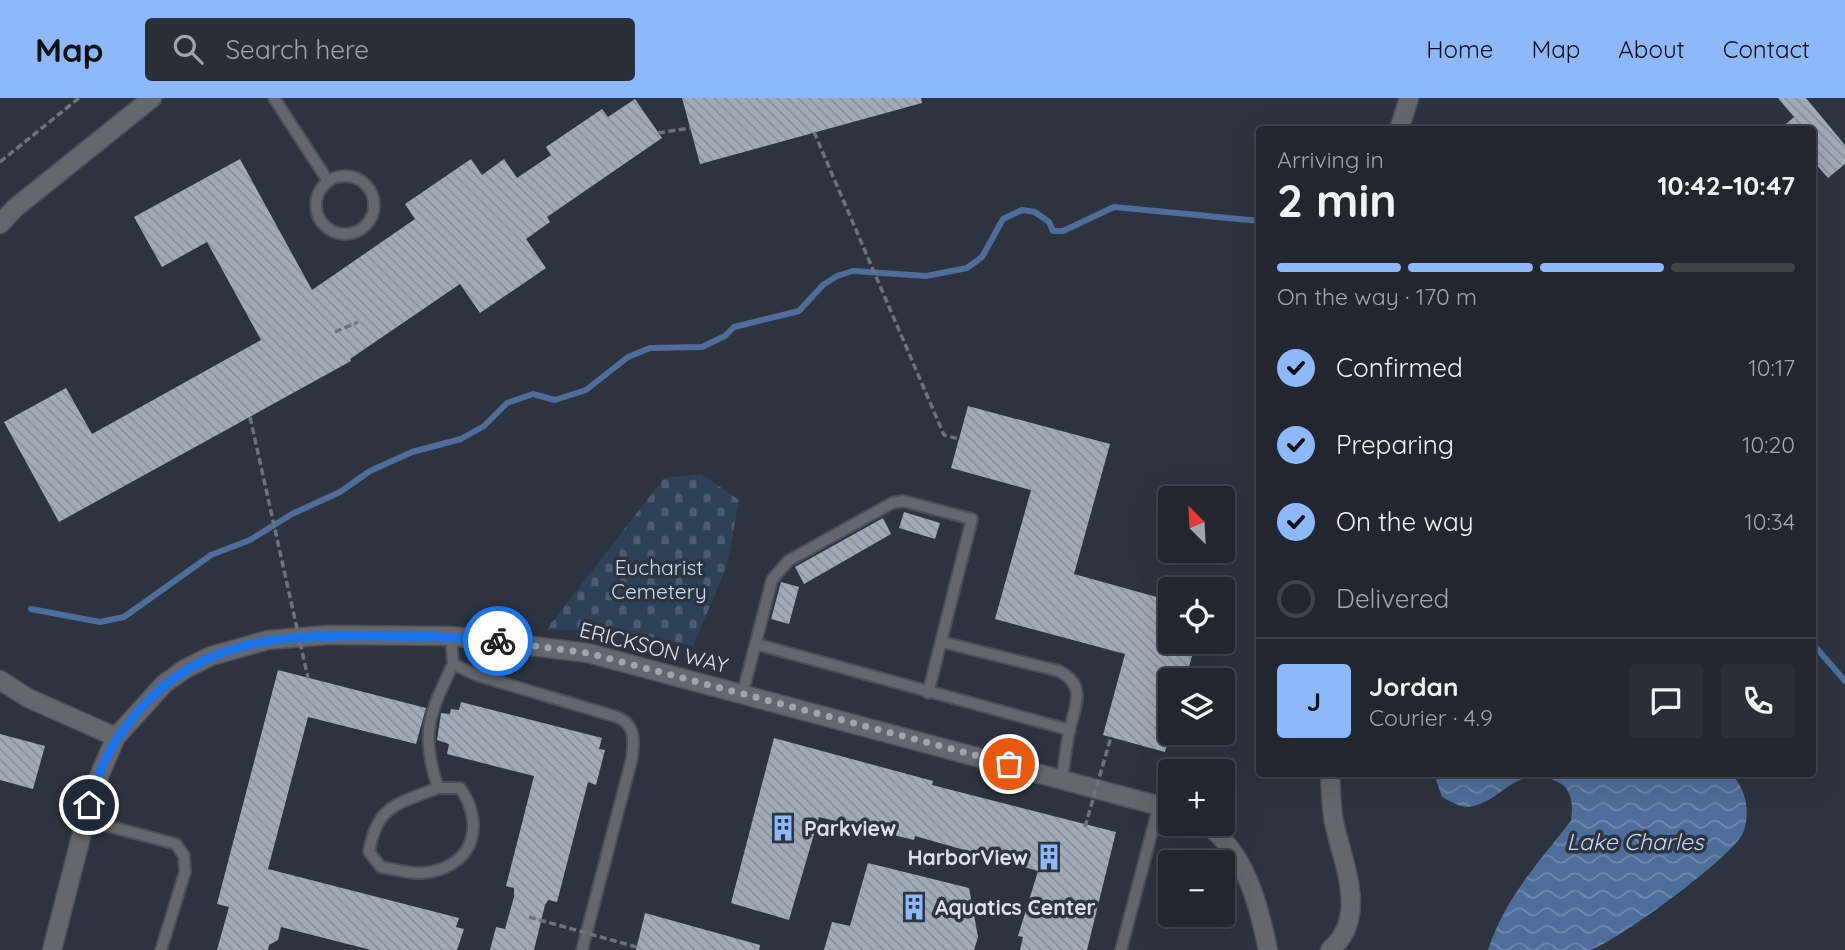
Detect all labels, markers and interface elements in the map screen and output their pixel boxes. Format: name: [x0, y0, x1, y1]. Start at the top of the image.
search box: [145, 18, 635, 81]
text: Map: [35, 29, 103, 70]
icon: search: [169, 30, 207, 68]
text: Search here: [225, 33, 369, 66]
text: Home: [1426, 34, 1493, 64]
text: Map: [1531, 34, 1580, 64]
text: About: [1618, 34, 1685, 64]
text: Contact: [1723, 34, 1810, 64]
text: Arriving in: [1277, 145, 1384, 174]
text: 10:42–10:47: [1657, 169, 1795, 202]
text: 2 min: [1277, 171, 1397, 229]
text: On the way · 170 m: [1277, 282, 1477, 311]
icon: check: [1277, 349, 1315, 387]
text: Confirmed: [1336, 351, 1463, 384]
text: 10:17: [1748, 353, 1795, 382]
icon: check: [1277, 426, 1315, 464]
text: Preparing: [1336, 428, 1454, 461]
text: 10:20: [1742, 430, 1795, 459]
north arrow: [1158, 486, 1236, 564]
map controls: [1158, 486, 1235, 927]
icon: check: [1277, 503, 1315, 541]
text: On the way: [1336, 505, 1474, 538]
text: 10:34: [1744, 507, 1795, 536]
park label: Eucharist Cemetery: [611, 554, 707, 604]
button: locate: [1158, 577, 1235, 654]
text: Delivered: [1336, 582, 1449, 615]
courier: [463, 606, 533, 676]
street label: ERICKSON WAY: [577, 616, 731, 678]
icon: bike: [479, 622, 517, 660]
button: chat: [1629, 664, 1703, 738]
button: phone: [1721, 664, 1795, 738]
button: layers: [1158, 668, 1235, 745]
text: Jordan: [1369, 670, 1458, 703]
text: J: [1307, 685, 1321, 718]
text: Courier · 4.9: [1369, 703, 1493, 732]
pin: [979, 734, 1039, 794]
icon: bag: [990, 745, 1028, 783]
button: +: [1158, 759, 1235, 836]
pin: [59, 775, 119, 835]
icon: home: [70, 786, 108, 824]
building icon: Parkview: [768, 813, 798, 843]
place label: Parkview: [804, 815, 896, 841]
water label: Lake Charles: [1567, 827, 1706, 856]
building icon: HarborView: [1034, 842, 1064, 872]
place label: HarborView: [907, 844, 1028, 870]
button: −: [1158, 850, 1235, 927]
building icon: Aquatics Center: [899, 892, 929, 922]
place label: Aquatics Center: [935, 894, 1096, 920]

